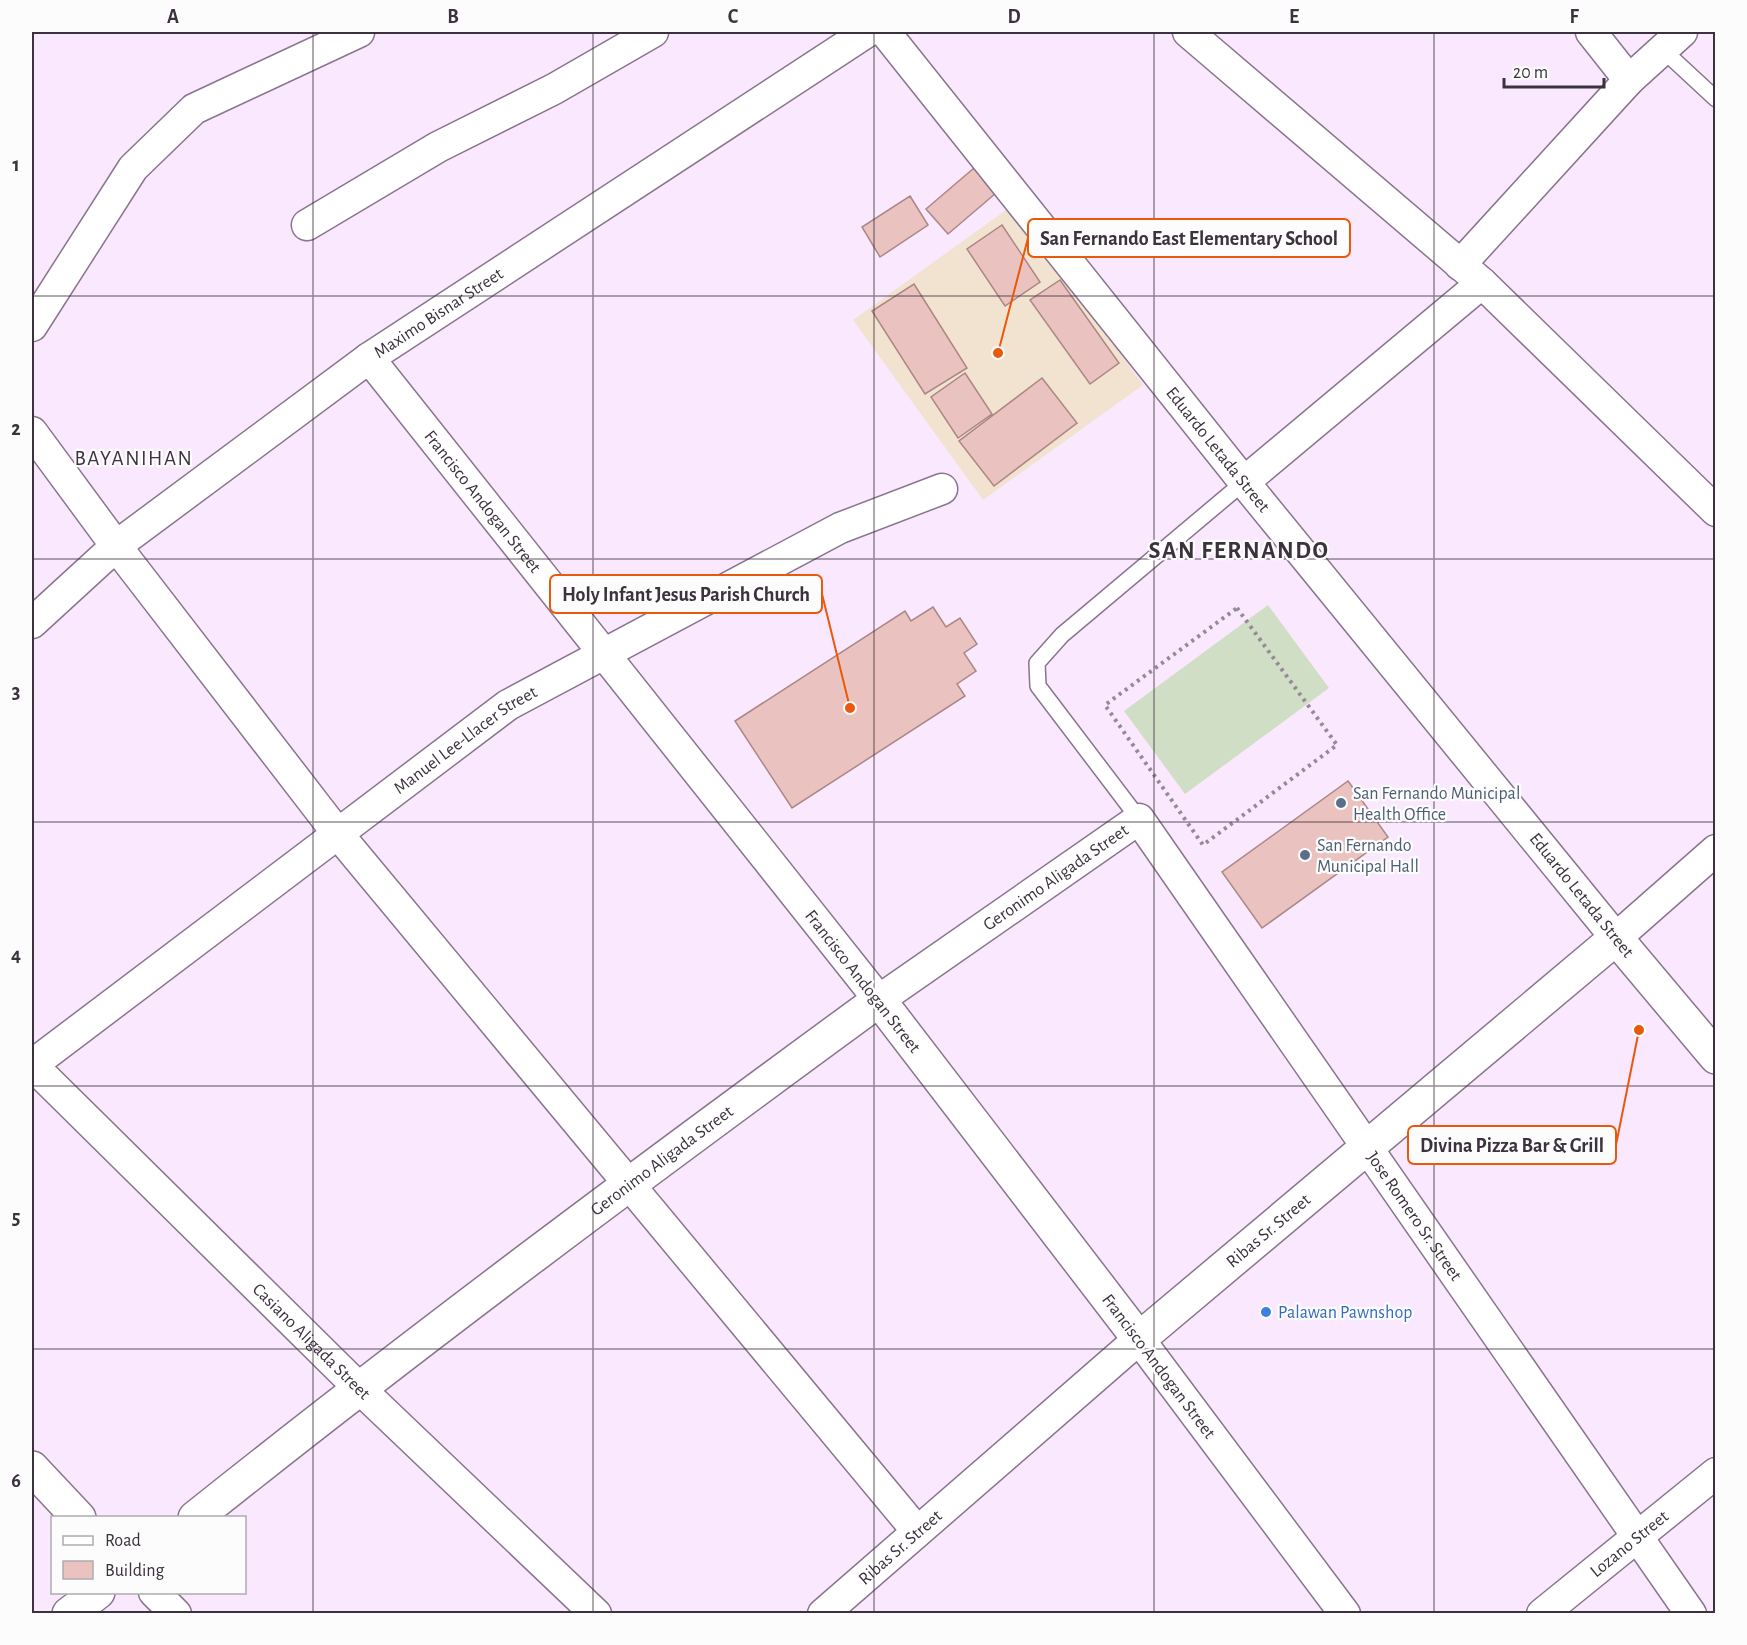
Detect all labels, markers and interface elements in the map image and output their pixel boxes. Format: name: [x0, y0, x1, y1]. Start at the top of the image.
text: A: [167, 7, 179, 27]
text: B: [447, 7, 459, 27]
text: C: [728, 7, 739, 27]
text: D: [1007, 7, 1021, 27]
text: E: [1289, 7, 1299, 27]
text: F: [1569, 7, 1579, 27]
scale bar: [1504, 51, 1604, 89]
text: 20 m: [1513, 64, 1548, 82]
text: 1: [12, 155, 20, 175]
callout: San Fernando East Elementary School: [1028, 219, 1350, 257]
text: San Fernando East Elementary School: [1040, 229, 1338, 249]
street label: Maximo Bisnar Street: [371, 265, 507, 362]
street label: Eduardo Letada Street: [1162, 384, 1273, 516]
text: 2: [11, 419, 21, 439]
street label: Francisco Andogan Street: [420, 427, 544, 577]
district label: BAYANIHAN: [75, 448, 193, 469]
district label: SAN FERNANDO: [1149, 539, 1329, 563]
callout: Holy Infant Jesus Parish Church: [550, 575, 822, 613]
text: Holy Infant Jesus Parish Church: [562, 585, 810, 605]
text: 3: [12, 682, 20, 702]
street label: Manuel Lee-Llacer Street: [391, 683, 540, 798]
place label: San Fernando Municipal Health Office: [1353, 785, 1520, 824]
marker: San Fernando Municipal Health Office: [1334, 796, 1348, 810]
street label: Geronimo Aligada Street: [980, 821, 1132, 935]
street label: Eduardo Letada Street: [1526, 830, 1637, 961]
place label: San Fernando Municipal Hall: [1317, 837, 1419, 876]
marker: San Fernando Municipal Hall: [1298, 848, 1312, 862]
street label: Francisco Andogan Street: [801, 907, 924, 1057]
text: 4: [11, 945, 21, 965]
street label: Geronimo Aligada Street: [588, 1102, 737, 1220]
callout: Divina Pizza Bar & Grill: [1408, 1126, 1616, 1164]
text: Divina Pizza Bar & Grill: [1420, 1136, 1604, 1156]
street label: Jose Romero Sr. Street: [1363, 1149, 1465, 1285]
street label: Ribas Sr. Street: [1223, 1191, 1314, 1271]
text: 5: [12, 1208, 20, 1228]
street label: Casiano Aligada Street: [249, 1280, 373, 1404]
street label: Francisco Andogan Street: [1098, 1291, 1218, 1442]
place label: Palawan Pawnshop: [1278, 1304, 1412, 1322]
marker: Palawan Pawnshop: [1259, 1305, 1273, 1319]
text: 6: [11, 1471, 21, 1491]
street label: Ribas Sr. Street: [856, 1507, 946, 1589]
street label: Lozano Street: [1587, 1507, 1672, 1581]
legend: [51, 1516, 246, 1594]
text: Road: [105, 1532, 141, 1550]
text: Building: [105, 1562, 165, 1580]

